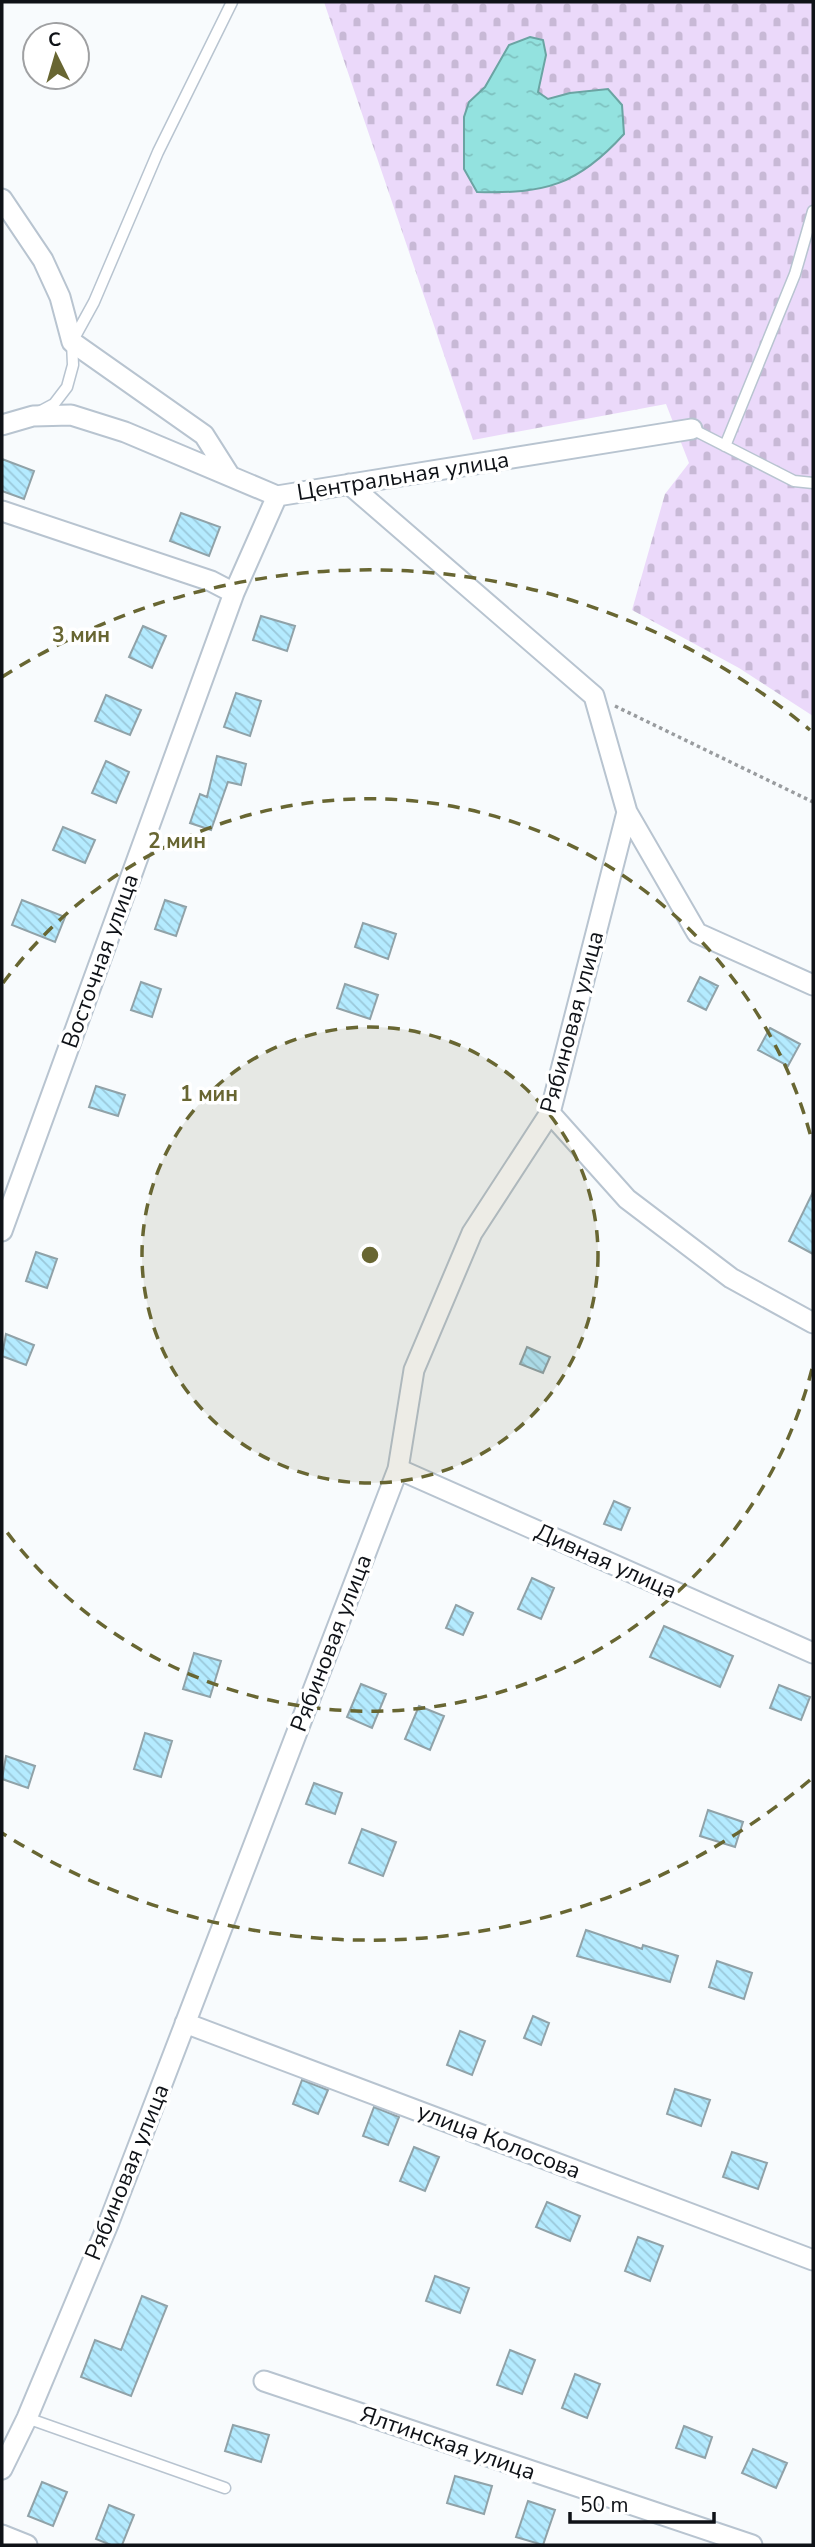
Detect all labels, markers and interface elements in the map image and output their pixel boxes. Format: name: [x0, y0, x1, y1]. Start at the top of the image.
north arrow: [21, 21, 91, 91]
text: С: [47, 27, 62, 54]
street label: Центральная улица: [295, 444, 511, 508]
text: 3 мин: [52, 621, 110, 649]
text: 2 мин: [148, 827, 206, 855]
street label: Восточная улица: [54, 869, 146, 1053]
street label: Рябиновая улица: [533, 928, 611, 1116]
text: 1 мин: [180, 1080, 238, 1108]
centre of rings: [358, 1243, 382, 1267]
street label: Дивная улица: [530, 1516, 682, 1606]
street label: Рябиновая улица: [283, 1550, 379, 1736]
street label: Рябиновая улица: [78, 2079, 176, 2265]
street label: улица Колосова: [413, 2096, 585, 2186]
street label: Ялтинская улица: [356, 2398, 540, 2488]
scale bar: [570, 2480, 714, 2524]
text: 50 m: [580, 2491, 629, 2519]

